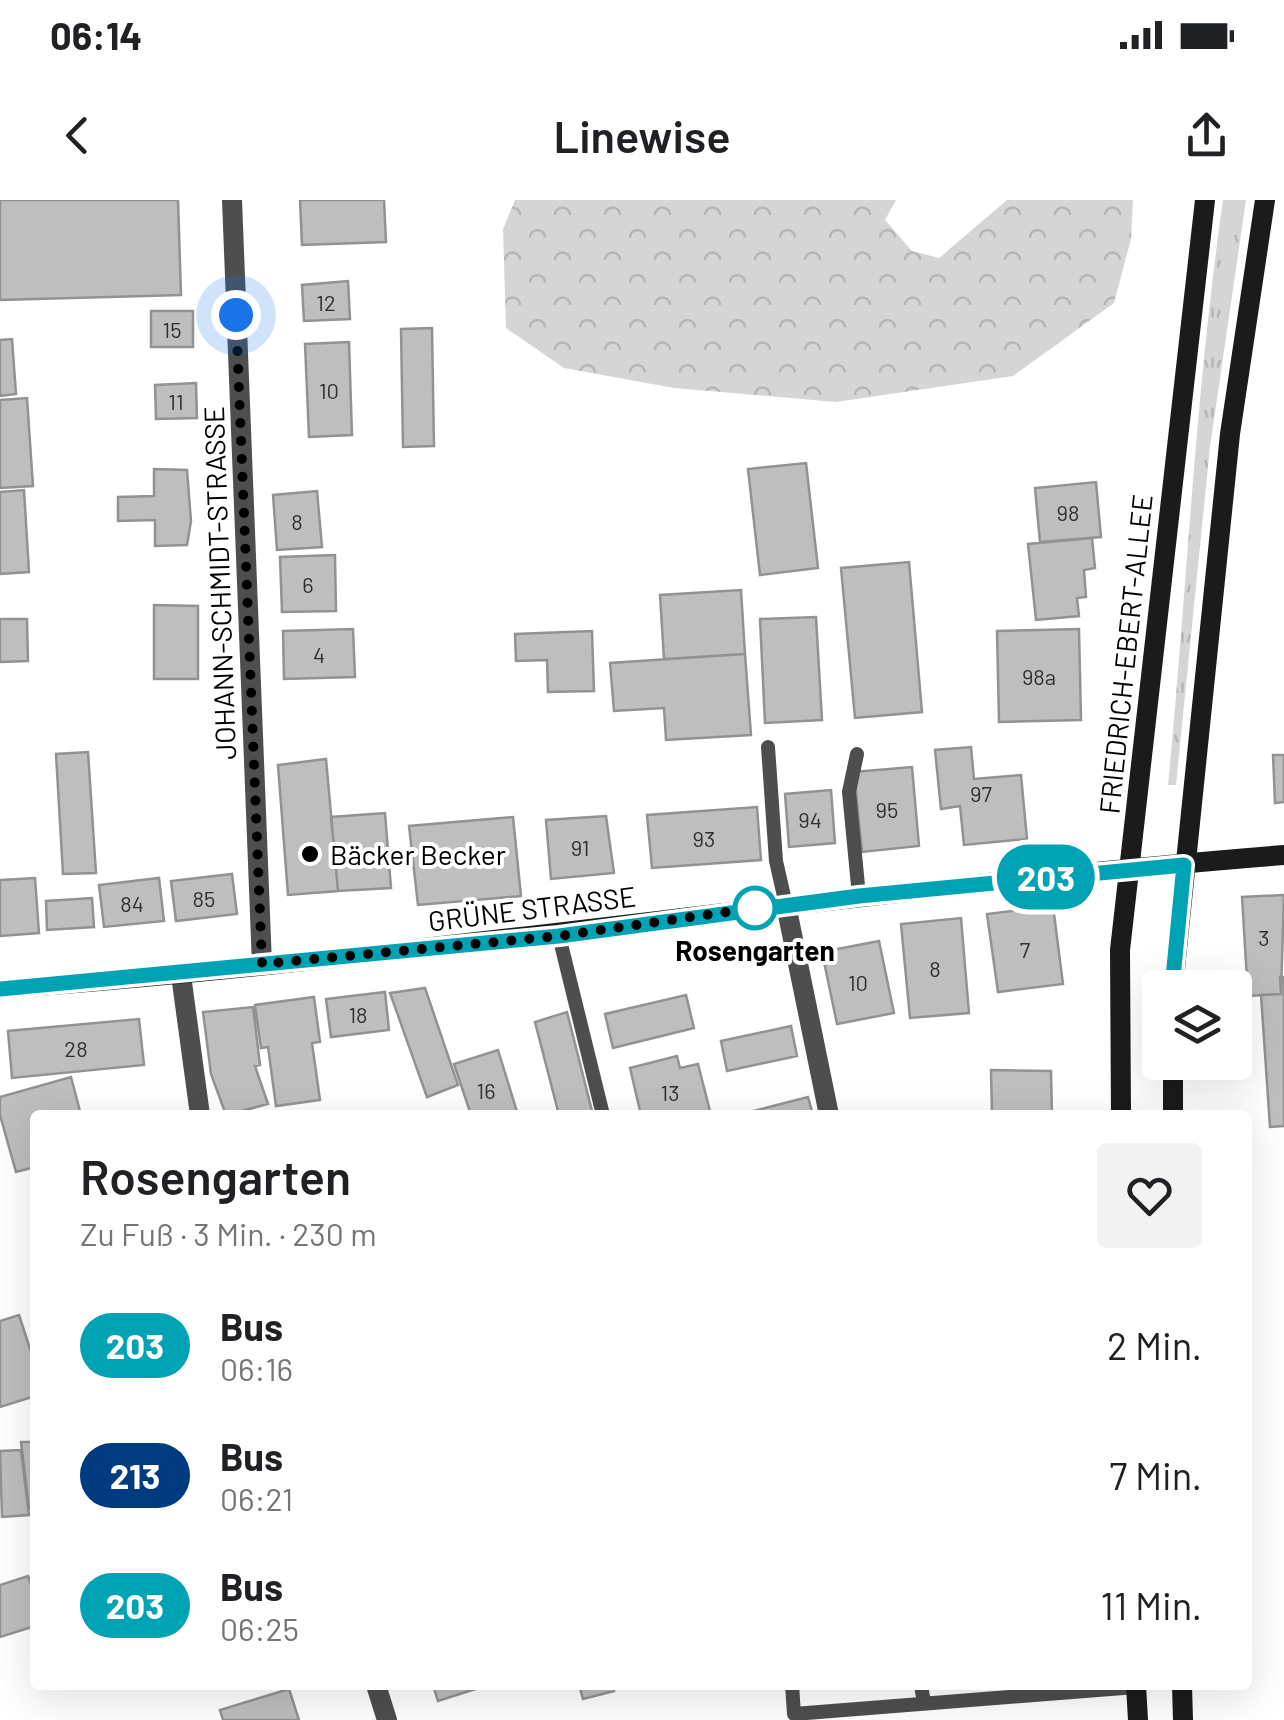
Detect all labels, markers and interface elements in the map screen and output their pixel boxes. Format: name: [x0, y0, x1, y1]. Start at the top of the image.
text: 06:14: [50, 12, 142, 58]
icon: back: [50, 108, 105, 163]
text: Linewise: [553, 108, 731, 162]
icon: share: [1179, 108, 1234, 163]
house number: 12: [316, 289, 336, 315]
your location: [211, 290, 261, 340]
house number: 15: [162, 316, 182, 342]
house number: 10: [319, 377, 339, 403]
house number: 11: [168, 388, 184, 414]
street label: JOHANN-SCHMIDT-STRASSE: [196, 406, 242, 760]
street label: FRIEDRICH-EBERT-ALLEE: [1091, 492, 1159, 816]
house number: 98: [1057, 499, 1079, 525]
house number: 8: [291, 508, 303, 534]
house number: 6: [302, 571, 314, 597]
house number: 4: [313, 641, 325, 667]
house number: 98a: [1022, 663, 1056, 689]
house number: 97: [970, 780, 992, 806]
house number: 95: [876, 796, 898, 822]
house number: 94: [798, 806, 822, 832]
house number: 93: [693, 825, 715, 851]
house number: 91: [571, 834, 589, 860]
place label: Bäcker Becker: [330, 837, 506, 871]
marker: Bäcker Becker: [299, 843, 321, 865]
line badge: 203: [988, 844, 1104, 910]
text: 203: [1017, 856, 1075, 898]
street label: GRÜNE STRASSE: [426, 878, 638, 938]
house number: 85: [193, 885, 215, 911]
marker: Rosengarten: [734, 887, 776, 929]
house number: 84: [120, 890, 144, 916]
house number: 3: [1258, 924, 1270, 950]
place label: Rosengarten: [675, 933, 835, 967]
house number: 7: [1020, 936, 1030, 962]
house number: 8: [929, 955, 941, 981]
house number: 10: [848, 969, 868, 995]
map controls: [1142, 970, 1252, 1080]
button: layers: [1142, 970, 1252, 1080]
house number: 18: [348, 1001, 368, 1027]
house number: 28: [64, 1035, 88, 1061]
house number: 16: [476, 1077, 496, 1103]
house number: 13: [660, 1079, 680, 1105]
button: heart: [1097, 1143, 1202, 1248]
text: Rosengarten: [80, 1147, 351, 1205]
text: Zu Fuß · 3 Min. · 230 m: [80, 1214, 377, 1252]
text: Bus: [220, 1303, 283, 1349]
text: 2 Min.: [1107, 1322, 1202, 1368]
text: 203: [106, 1324, 164, 1366]
text: 06:16: [220, 1349, 293, 1387]
text: Bus: [220, 1433, 283, 1479]
text: 7 Min.: [1109, 1452, 1202, 1498]
text: 213: [110, 1454, 160, 1496]
text: 06:21: [220, 1479, 293, 1517]
text: Bus: [220, 1563, 283, 1609]
text: 11 Min.: [1101, 1582, 1202, 1628]
text: 203: [106, 1584, 164, 1626]
text: 06:25: [220, 1609, 299, 1647]

